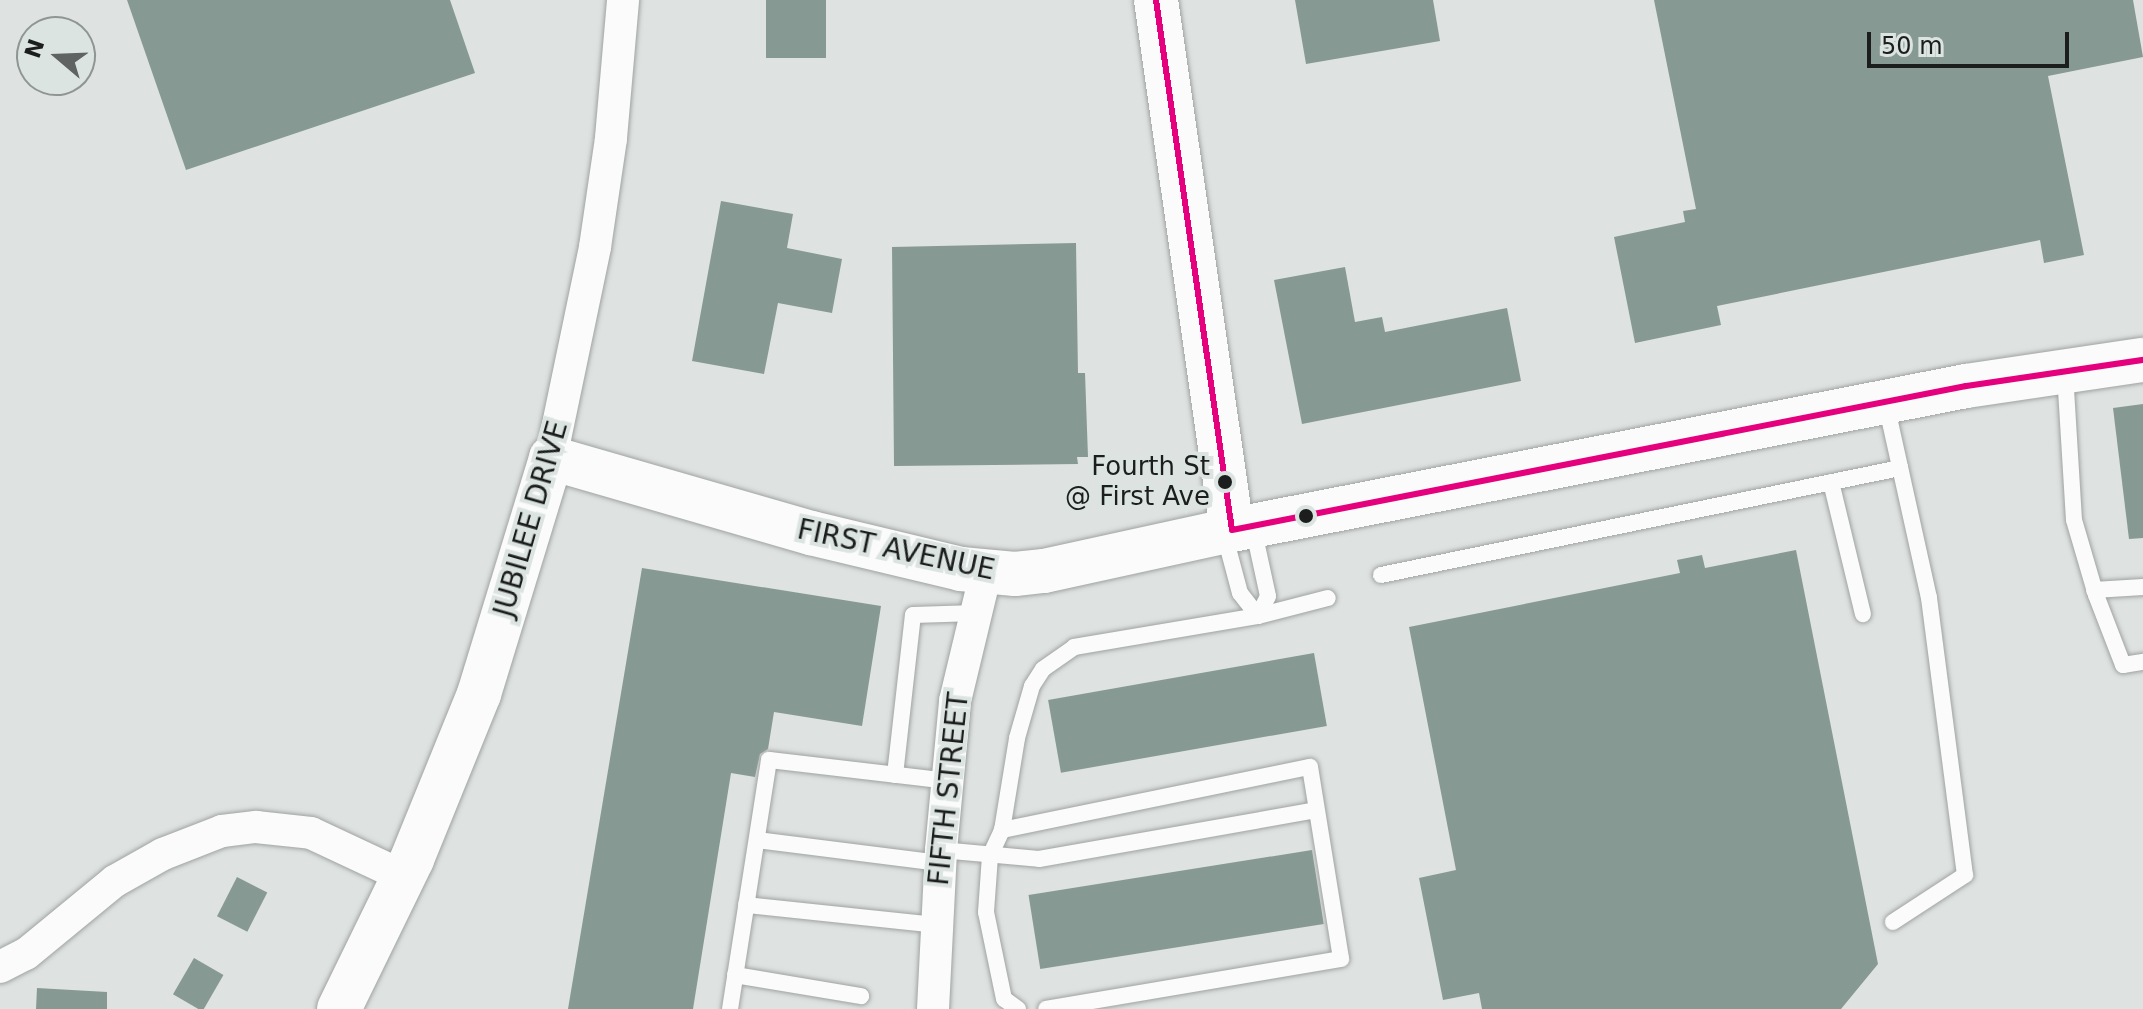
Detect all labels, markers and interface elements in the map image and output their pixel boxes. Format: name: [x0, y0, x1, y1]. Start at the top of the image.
north arrow: [16, 16, 96, 96]
scale bar: [1871, 16, 2073, 66]
text: 50 m: [1881, 32, 1943, 60]
text: N: [20, 36, 50, 61]
street label: JUBILEE DRIVE: [487, 417, 575, 621]
place label: Fourth St @ First Ave: [1065, 451, 1210, 512]
marker: Fourth St @ First Ave: [1217, 474, 1233, 490]
unlabelled marker: [1298, 508, 1314, 524]
street label: FIRST AVENUE: [794, 513, 998, 587]
street label: FIFTH STREET: [922, 691, 976, 887]

